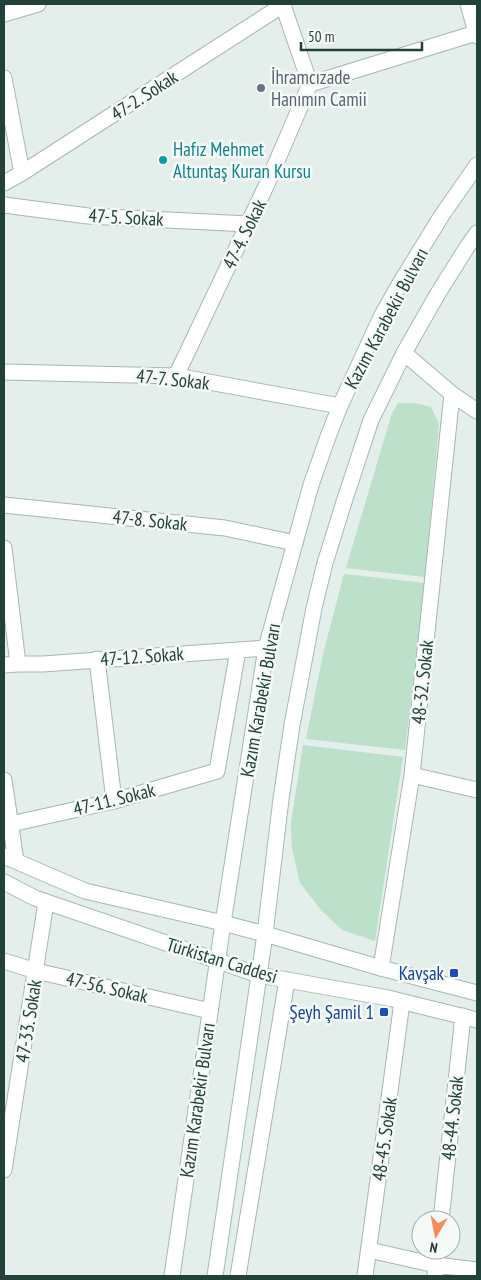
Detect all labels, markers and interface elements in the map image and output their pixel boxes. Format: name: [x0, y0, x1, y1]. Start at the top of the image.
scale bar: [301, 20, 422, 52]
text: 50 m: [308, 27, 334, 46]
street label: 47-2. Sokak: [106, 64, 183, 126]
place label: İhramcızade Hanımın Camii: [271, 65, 367, 111]
marker: İhramcızade Hanımın Camii: [255, 82, 267, 94]
place label: Hafız Mehmet Altuntaş Kuran Kursu: [173, 137, 311, 183]
marker: Hafız Mehmet Altuntaş Kuran Kursu: [157, 154, 169, 166]
street label: 47-4. Sokak: [217, 194, 272, 273]
street label: 47-5. Sokak: [88, 203, 165, 231]
street label: Kazım Karabekir Bulvarı: [339, 243, 433, 393]
street label: 47-7. Sokak: [135, 363, 211, 395]
street label: 47-8. Sokak: [111, 504, 189, 536]
street label: Kazım Karabekir Bulvarı: [235, 621, 285, 779]
street label: 48-32. Sokak: [406, 638, 438, 725]
street label: 47-12. Sokak: [99, 641, 185, 671]
street label: 47-11. Sokak: [71, 777, 158, 821]
street label: Türkistan Caddesi: [164, 932, 280, 988]
place label: Kavşak: [399, 961, 445, 985]
street label: 47-56. Sokak: [64, 966, 151, 1008]
marker: Kavşak: [448, 967, 460, 979]
street label: 47-33. Sokak: [10, 977, 46, 1064]
place label: Şeyh Şamil 1: [290, 1000, 374, 1024]
marker: Şeyh Şamil 1: [378, 1006, 390, 1018]
street label: Kazım Karabekir Bulvarı: [174, 1021, 220, 1179]
street label: 48-44. Sokak: [436, 1074, 468, 1161]
street label: 48-45. Sokak: [366, 1095, 402, 1183]
north arrow: [411, 1210, 461, 1260]
text: N: [428, 1238, 439, 1257]

